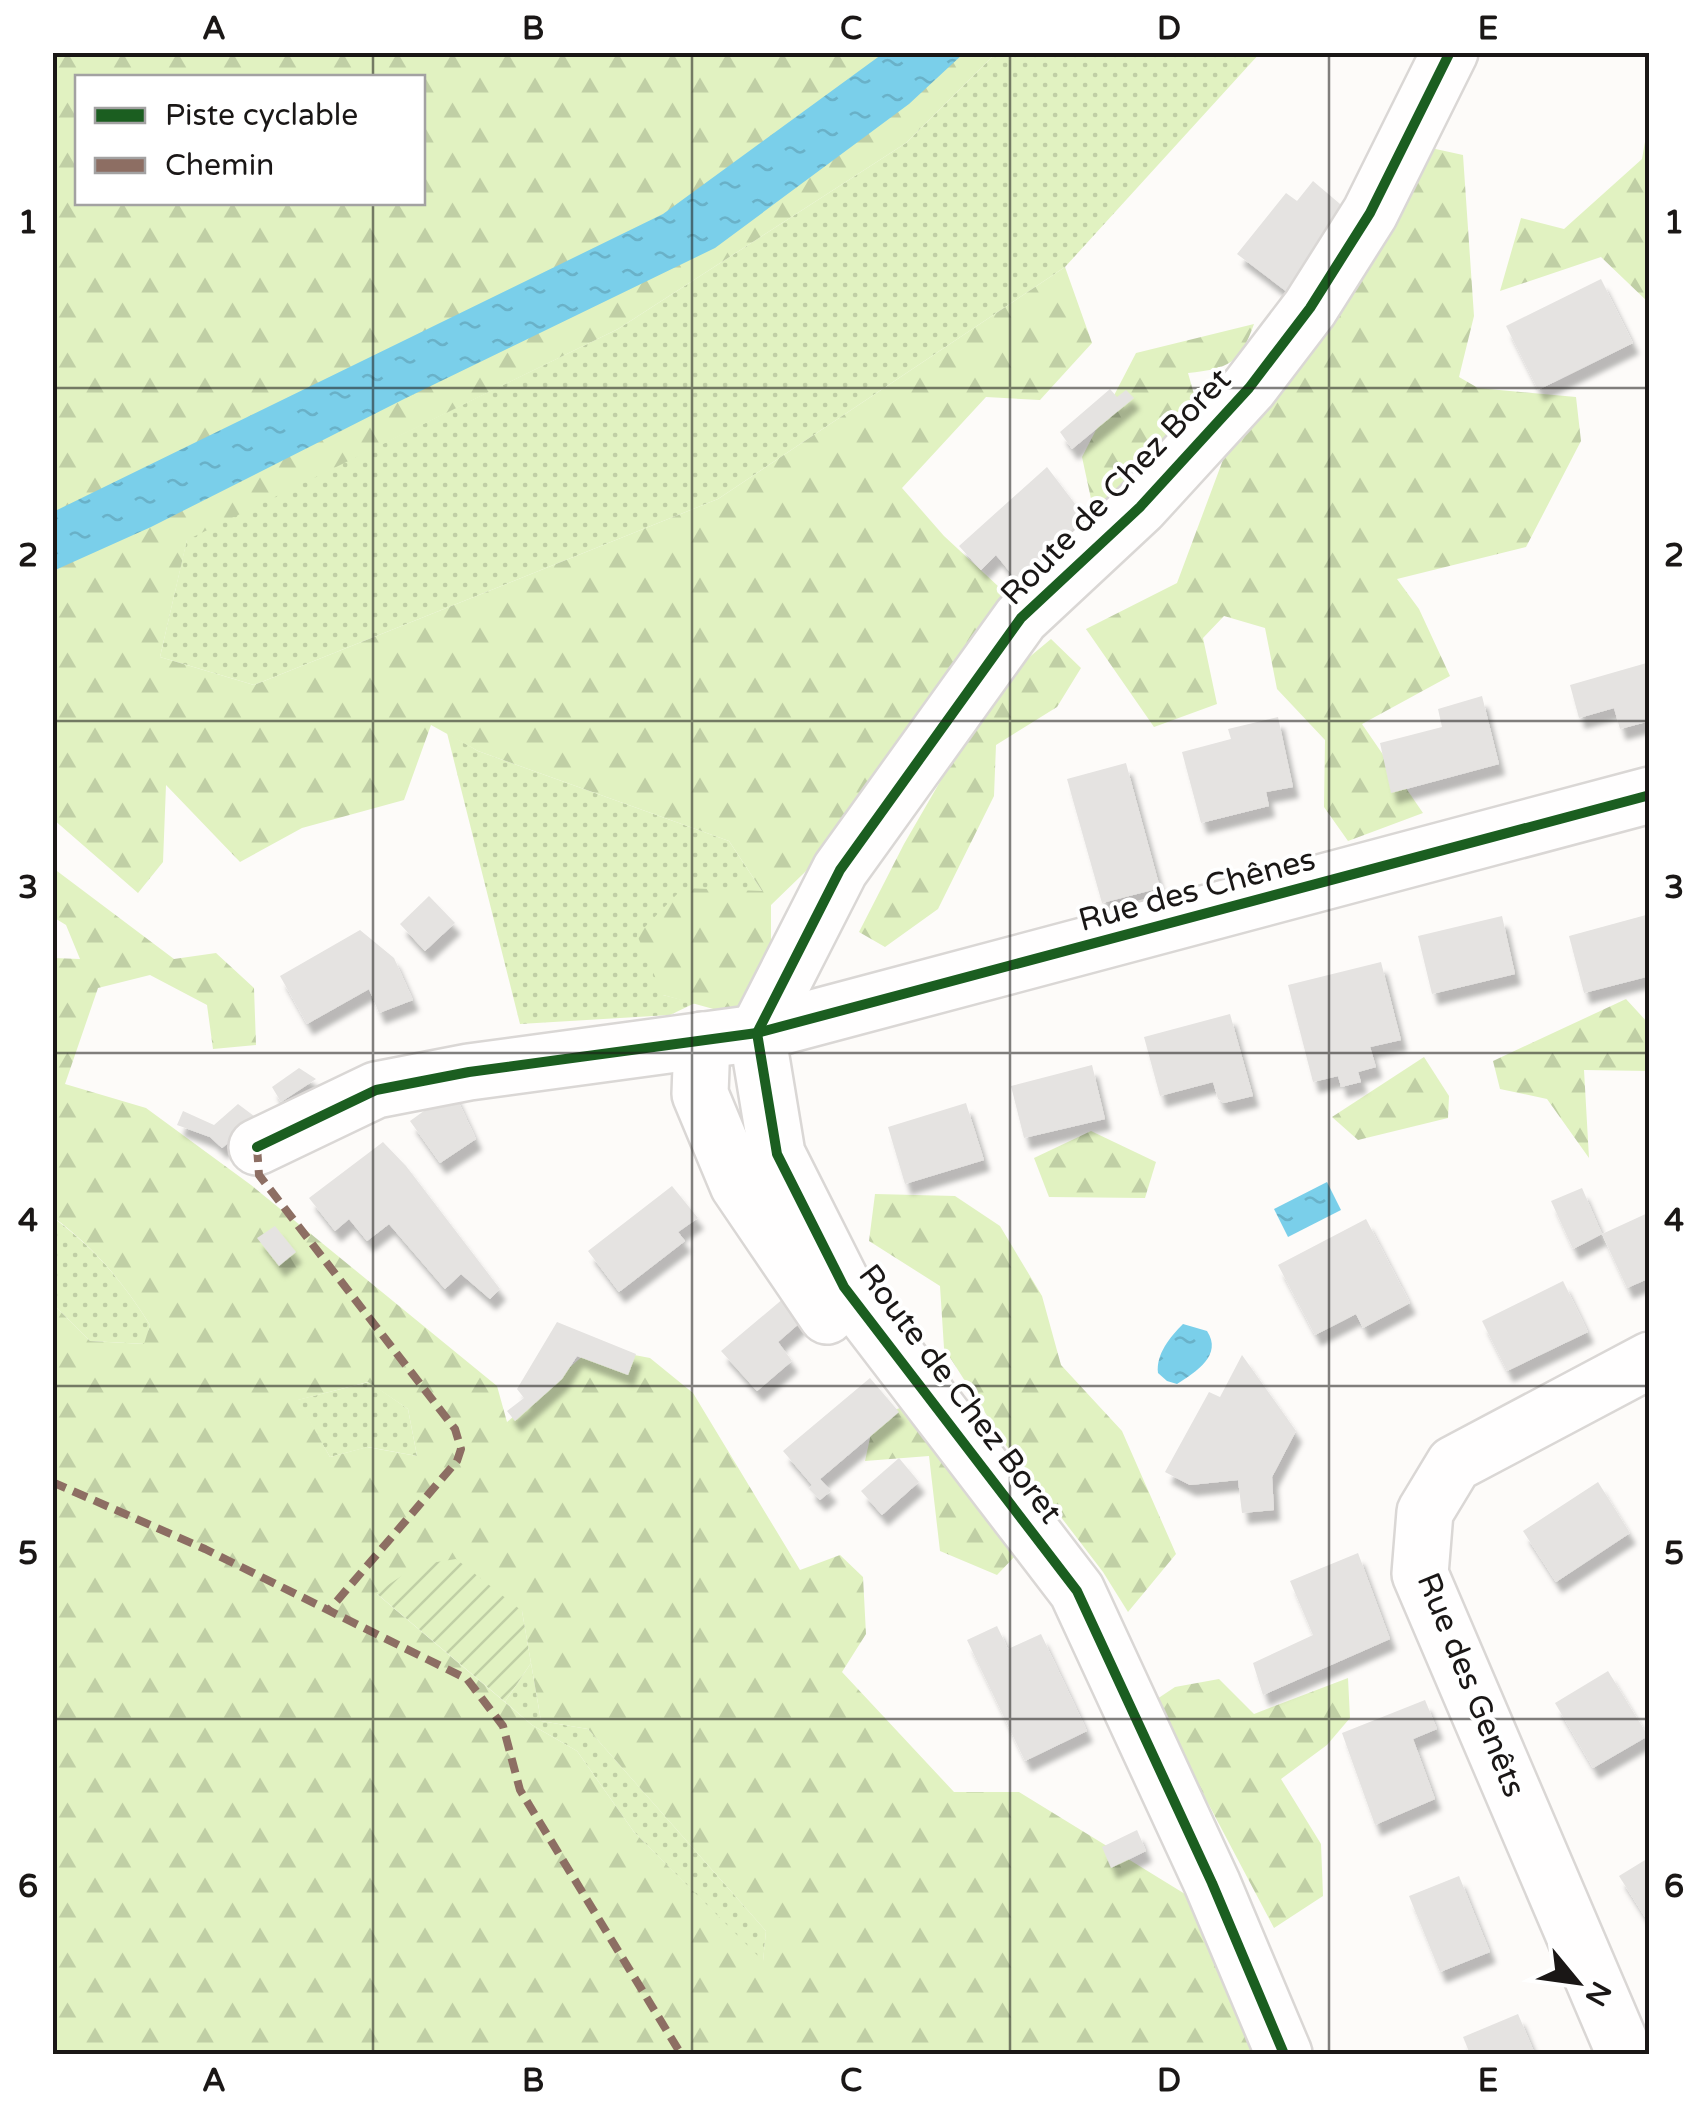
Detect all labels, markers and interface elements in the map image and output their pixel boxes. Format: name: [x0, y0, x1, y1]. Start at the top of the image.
text: A: [202, 10, 226, 48]
text: B: [522, 10, 544, 48]
text: C: [840, 10, 862, 48]
text: D: [1157, 10, 1181, 48]
text: E: [1478, 10, 1498, 48]
legend: [75, 75, 425, 205]
text: Piste cyclable: [165, 97, 358, 134]
text: Chemin: [165, 147, 274, 184]
text: 1: [18, 204, 38, 242]
text: 1: [1664, 204, 1684, 242]
street label: Route de Chez Boret: [993, 361, 1239, 613]
text: 2: [18, 537, 38, 575]
text: 2: [1664, 537, 1684, 575]
street label: Rue des Chênes: [1074, 840, 1320, 940]
text: 3: [18, 869, 38, 907]
text: 3: [1664, 869, 1684, 907]
text: 4: [18, 1202, 38, 1240]
text: 4: [1664, 1202, 1684, 1240]
street label: Route de Chez Boret: [850, 1257, 1070, 1531]
text: 5: [18, 1535, 38, 1573]
text: 5: [1664, 1535, 1684, 1573]
street label: Rue des Genêts: [1409, 1567, 1533, 1803]
text: 6: [18, 1868, 38, 1906]
text: 6: [1664, 1868, 1684, 1906]
north arrow: [1527, 1932, 1627, 2032]
text: N: [1578, 1976, 1618, 2012]
text: A: [202, 2062, 226, 2100]
text: B: [522, 2062, 544, 2100]
text: C: [840, 2062, 862, 2100]
text: D: [1157, 2062, 1181, 2100]
text: E: [1478, 2062, 1498, 2100]

